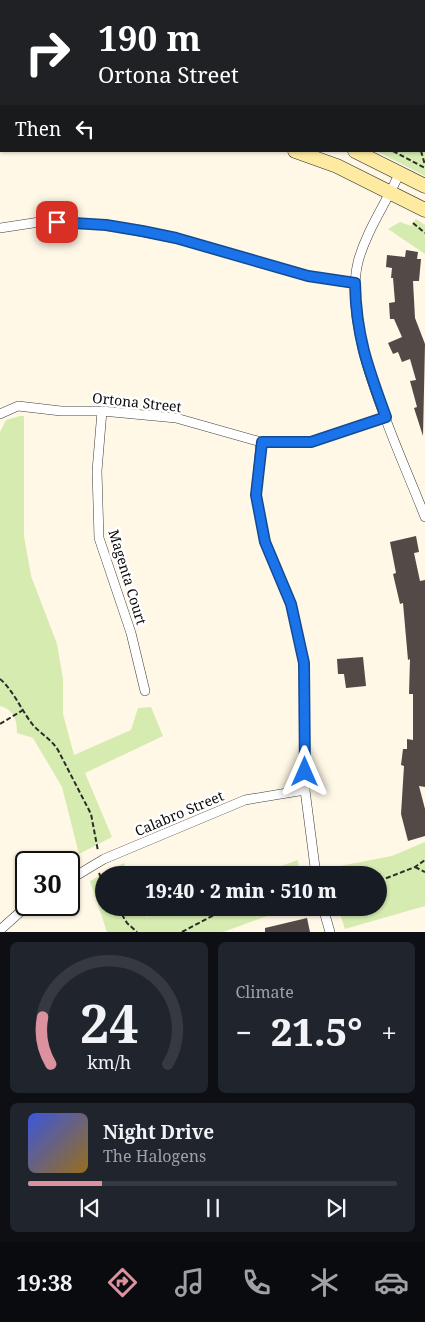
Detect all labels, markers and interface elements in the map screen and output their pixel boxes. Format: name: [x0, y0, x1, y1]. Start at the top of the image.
text: 190 m: [98, 14, 201, 61]
icon: right: [15, 20, 80, 85]
text: Ortona Street: [98, 59, 239, 89]
icon: left: [71, 115, 99, 143]
text: Then: [15, 116, 61, 142]
pin: [36, 201, 78, 243]
icon: arrive: [43, 208, 71, 236]
street label: Ortona Street: [91, 388, 183, 416]
street label: Magenta Court: [104, 527, 152, 627]
position arrow: [278, 745, 330, 797]
street label: Calabro Street: [132, 786, 226, 840]
speed limit sign: 30: [15, 851, 80, 916]
text: 19:40 · 2 min · 510 m: [145, 878, 337, 904]
text: Climate: [236, 981, 294, 1003]
text: 24: [79, 987, 138, 1058]
text: 21.5°: [271, 1005, 362, 1057]
text: −: [236, 1013, 252, 1051]
text: +: [381, 1013, 397, 1051]
text: km/h: [87, 1050, 131, 1074]
text: Night Drive: [103, 1119, 214, 1145]
text: The Halogens: [103, 1145, 206, 1167]
icon: previous: [76, 1194, 104, 1222]
icon: pause: [199, 1194, 227, 1222]
icon: next: [322, 1194, 350, 1222]
icon: directions: [105, 1265, 140, 1300]
icon: music: [172, 1265, 207, 1300]
icon: phone: [239, 1265, 274, 1300]
icon: climate: [307, 1265, 342, 1300]
icon: car: [374, 1265, 409, 1300]
text: 19:38: [16, 1267, 73, 1297]

